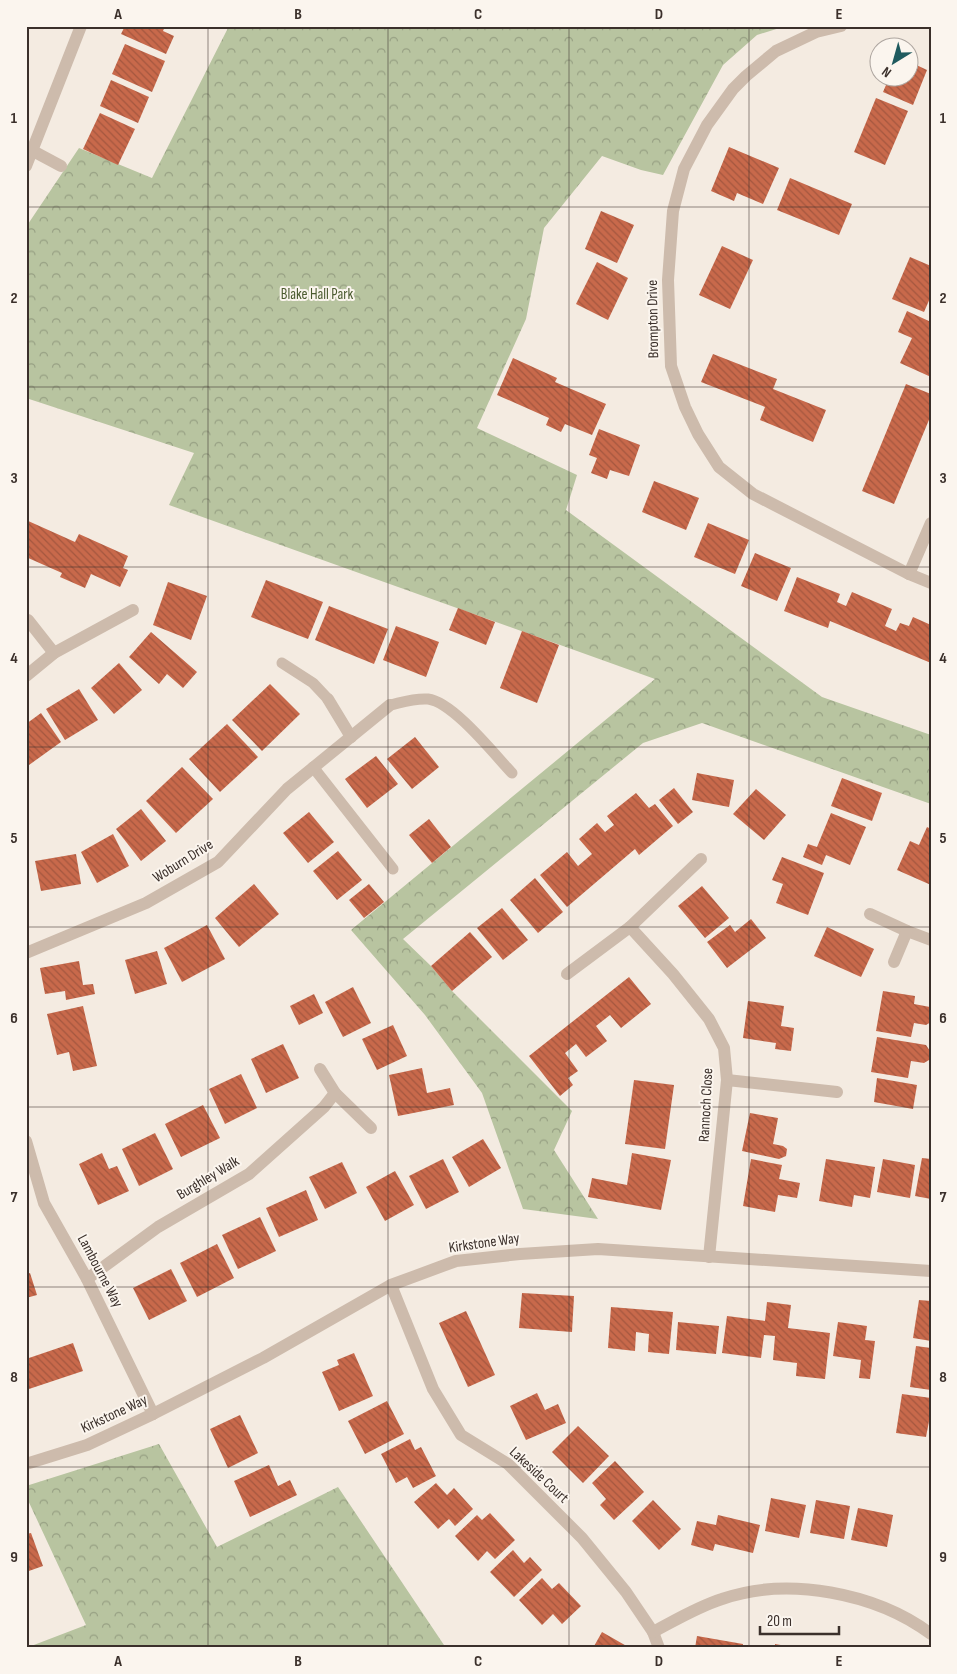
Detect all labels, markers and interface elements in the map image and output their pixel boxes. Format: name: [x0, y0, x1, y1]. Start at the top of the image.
text: A: [113, 5, 122, 24]
text: B: [294, 5, 302, 24]
text: C: [474, 5, 482, 24]
text: D: [655, 5, 663, 24]
text: E: [836, 5, 843, 24]
north arrow: [870, 38, 920, 88]
text: N: [878, 63, 895, 81]
text: 1: [11, 109, 18, 128]
text: 1: [940, 109, 947, 128]
street label: Brompton Drive: [643, 280, 663, 358]
park label: Blake Hall Park: [281, 285, 353, 304]
text: 2: [10, 289, 18, 308]
text: 2: [939, 289, 947, 308]
text: 3: [10, 469, 18, 488]
text: 3: [939, 469, 947, 488]
text: 4: [10, 649, 18, 668]
text: 4: [939, 649, 947, 668]
text: 5: [10, 829, 18, 848]
text: 5: [939, 829, 947, 848]
street label: Woburn Drive: [149, 835, 217, 887]
text: 6: [10, 1009, 18, 1028]
text: 6: [939, 1009, 947, 1028]
street label: Rannoch Close: [695, 1068, 717, 1142]
street label: Burghley Walk: [173, 1152, 243, 1204]
text: 7: [11, 1188, 18, 1207]
text: 7: [940, 1188, 947, 1207]
street label: Kirkstone Way: [447, 1229, 521, 1257]
street label: Lambourne Way: [73, 1231, 127, 1311]
text: 8: [10, 1368, 18, 1387]
text: 8: [939, 1368, 947, 1387]
street label: Kirkstone Way: [78, 1390, 150, 1438]
street label: Lakeside Court: [505, 1443, 573, 1508]
text: 9: [10, 1548, 18, 1567]
text: 9: [939, 1548, 947, 1567]
scale bar: [760, 1604, 838, 1636]
text: 20 m: [767, 1612, 792, 1631]
text: A: [113, 1652, 122, 1671]
text: B: [294, 1652, 302, 1671]
text: C: [474, 1652, 482, 1671]
text: D: [655, 1652, 663, 1671]
text: E: [836, 1652, 843, 1671]

